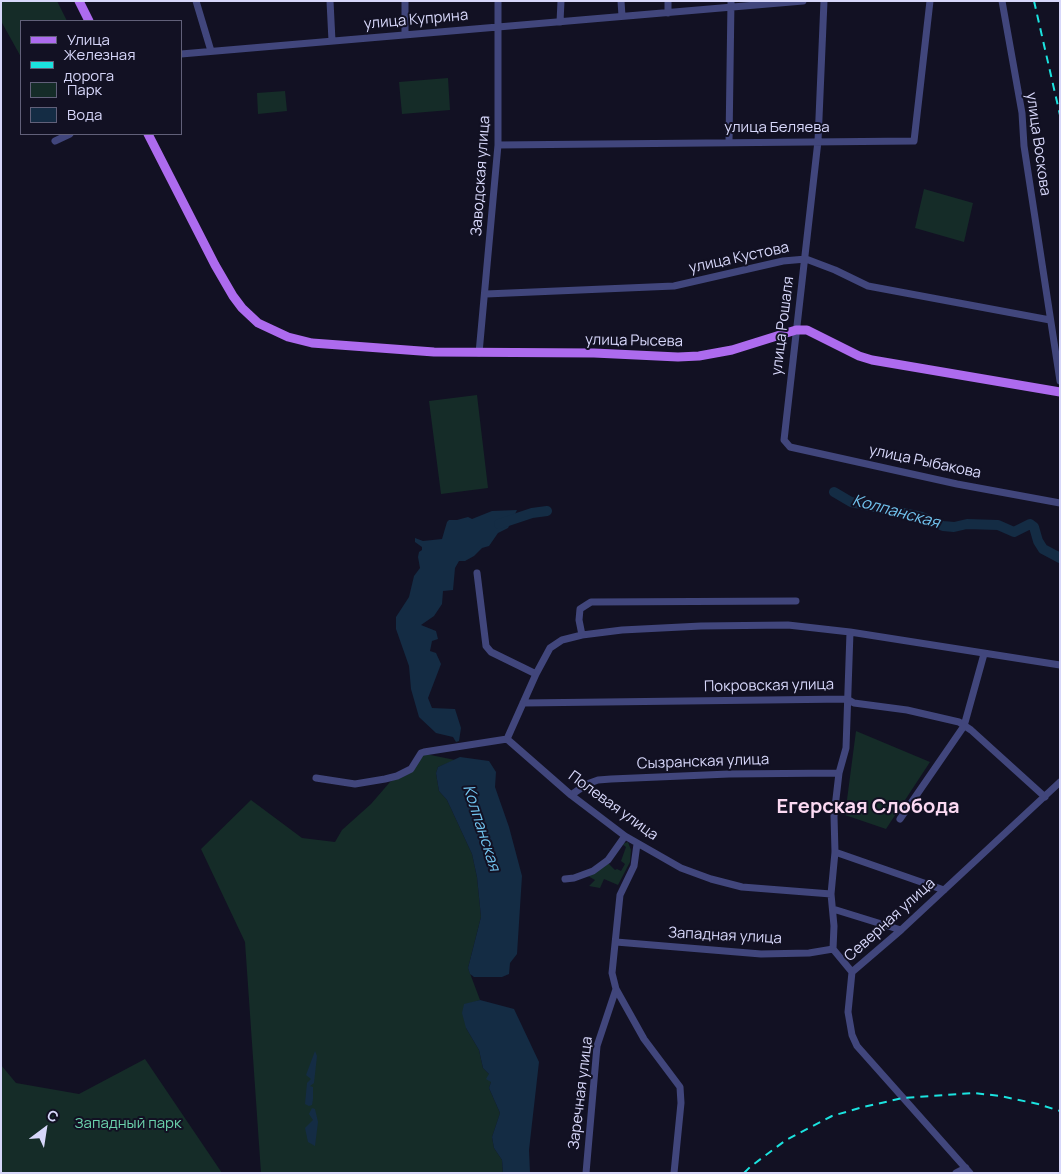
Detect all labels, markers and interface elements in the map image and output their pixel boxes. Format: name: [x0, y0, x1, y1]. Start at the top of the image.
street label: улица Куприна: [363, 6, 469, 34]
legend: [20, 20, 182, 135]
text: Улица: [67, 29, 110, 50]
text: Железная дорога: [64, 44, 135, 86]
text: Парк: [67, 79, 102, 100]
street label: улица Воскова: [1022, 91, 1054, 197]
text: Вода: [67, 104, 102, 125]
street label: Заводская улица: [468, 115, 494, 237]
street label: улица Беляева: [724, 119, 830, 137]
street label: улица Кустова: [687, 239, 791, 277]
street label: улица Рошаля: [768, 275, 798, 377]
street label: улица Рысева: [585, 331, 683, 351]
street label: улица Рыбакова: [867, 441, 983, 483]
water label: Колпанская: [850, 491, 942, 533]
street label: Покровская улица: [704, 676, 834, 696]
street label: Сызранская улица: [637, 751, 769, 773]
street label: Полевая улица: [565, 767, 661, 845]
water label: Колпанская: [458, 782, 504, 874]
district label: Егерская Слобода: [777, 795, 959, 819]
street label: Северная улица: [841, 874, 939, 966]
street label: Западная улица: [668, 924, 782, 948]
street label: Заречная улица: [565, 1035, 597, 1151]
north arrow: [20, 1104, 70, 1154]
text: С: [44, 1105, 62, 1127]
park label: Западный парк: [75, 1115, 181, 1133]

